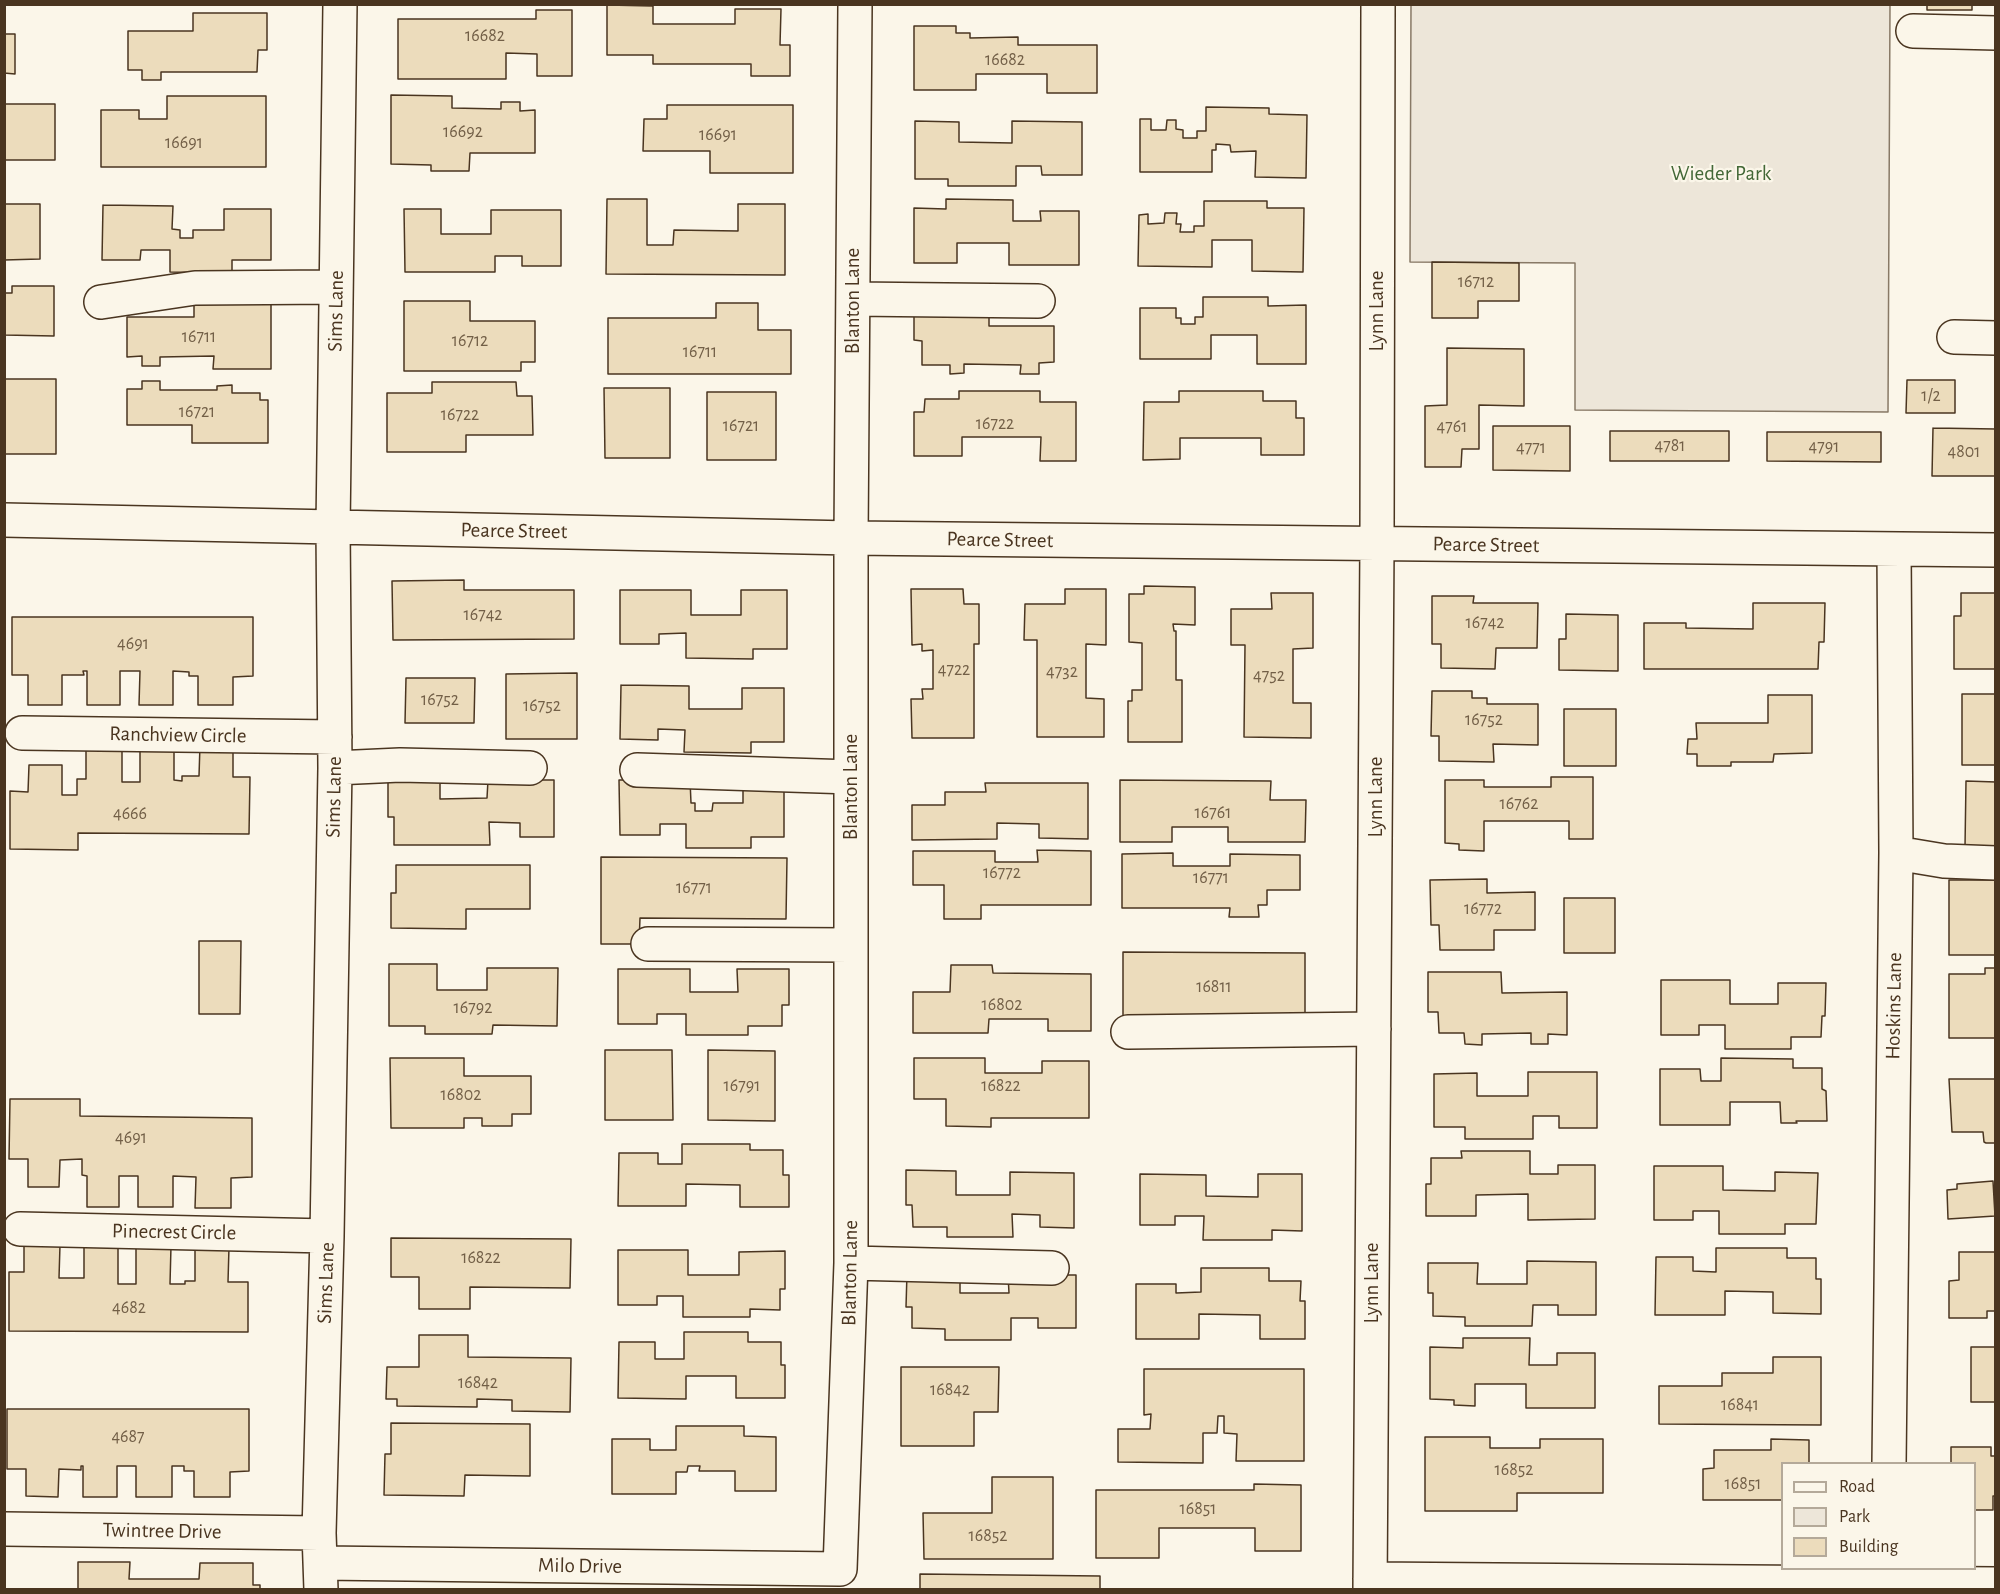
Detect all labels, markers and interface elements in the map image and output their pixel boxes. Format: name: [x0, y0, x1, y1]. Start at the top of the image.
house number: 16682: [465, 25, 505, 47]
house number: 16682: [985, 49, 1025, 71]
house number: 16692: [443, 121, 483, 143]
house number: 16691: [699, 124, 737, 146]
house number: 16691: [165, 132, 203, 154]
park label: Wieder Park: [1671, 161, 1771, 187]
street label: Blanton Lane: [840, 248, 866, 354]
street label: Sims Lane: [323, 270, 349, 352]
street label: Lynn Lane: [1364, 271, 1390, 351]
house number: 16712: [1458, 271, 1494, 293]
house number: 16711: [182, 326, 216, 348]
house number: 16712: [452, 330, 488, 352]
house number: 16711: [683, 341, 717, 363]
house number: 1/2: [1921, 385, 1941, 407]
house number: 16721: [179, 401, 215, 423]
house number: 16722: [441, 404, 479, 426]
house number: 16722: [976, 413, 1014, 435]
house number: 16721: [723, 415, 759, 437]
house number: 4761: [1437, 416, 1467, 438]
house number: 4781: [1655, 435, 1685, 457]
house number: 4791: [1809, 436, 1839, 458]
house number: 4771: [1516, 437, 1546, 459]
house number: 4801: [1948, 441, 1980, 463]
street label: Pearce Street: [460, 517, 568, 545]
street label: Pearce Street: [946, 526, 1054, 554]
street label: Pearce Street: [1432, 531, 1540, 559]
house number: 16742: [463, 604, 503, 626]
house number: 16742: [1465, 612, 1505, 634]
house number: 4691: [117, 633, 149, 655]
house number: 4722: [938, 659, 970, 681]
house number: 4732: [1046, 661, 1078, 683]
house number: 4752: [1253, 665, 1285, 687]
house number: 16752: [421, 689, 459, 711]
house number: 16752: [523, 695, 561, 717]
house number: 16752: [1465, 709, 1503, 731]
street label: Ranchview Circle: [109, 721, 247, 749]
street label: Blanton Lane: [838, 734, 864, 840]
street label: Sims Lane: [321, 756, 347, 838]
street label: Lynn Lane: [1363, 757, 1389, 837]
house number: 16762: [1500, 793, 1538, 815]
house number: 16761: [1195, 802, 1231, 824]
house number: 4666: [113, 803, 147, 825]
house number: 16772: [983, 862, 1021, 884]
house number: 16771: [1193, 867, 1229, 889]
house number: 16771: [676, 877, 712, 899]
house number: 16772: [1464, 898, 1502, 920]
street label: Hoskins Lane: [1880, 952, 1908, 1060]
house number: 16811: [1196, 976, 1232, 998]
house number: 16802: [982, 994, 1022, 1016]
house number: 16792: [454, 997, 492, 1019]
house number: 16791: [724, 1075, 760, 1097]
house number: 16822: [981, 1075, 1021, 1097]
house number: 16802: [441, 1084, 481, 1106]
house number: 4691: [115, 1127, 147, 1149]
street label: Pinecrest Circle: [112, 1218, 236, 1246]
street label: Blanton Lane: [836, 1220, 864, 1326]
street label: Sims Lane: [312, 1242, 340, 1324]
street label: Lynn Lane: [1359, 1243, 1385, 1323]
house number: 16822: [461, 1247, 501, 1269]
house number: 4682: [112, 1297, 146, 1319]
house number: 16842: [458, 1372, 498, 1394]
house number: 16842: [930, 1379, 970, 1401]
house number: 16841: [1721, 1394, 1759, 1416]
house number: 4687: [111, 1426, 145, 1448]
house number: 16852: [1495, 1459, 1533, 1481]
legend: [1781, 1462, 1976, 1570]
house number: 16851: [1725, 1473, 1761, 1495]
text: Road: [1839, 1478, 1875, 1496]
house number: 16851: [1180, 1498, 1216, 1520]
text: Park: [1839, 1508, 1870, 1526]
street label: Twintree Drive: [102, 1517, 222, 1545]
house number: 16852: [969, 1525, 1007, 1547]
text: Building: [1839, 1538, 1898, 1556]
street label: Milo Drive: [538, 1553, 622, 1579]

